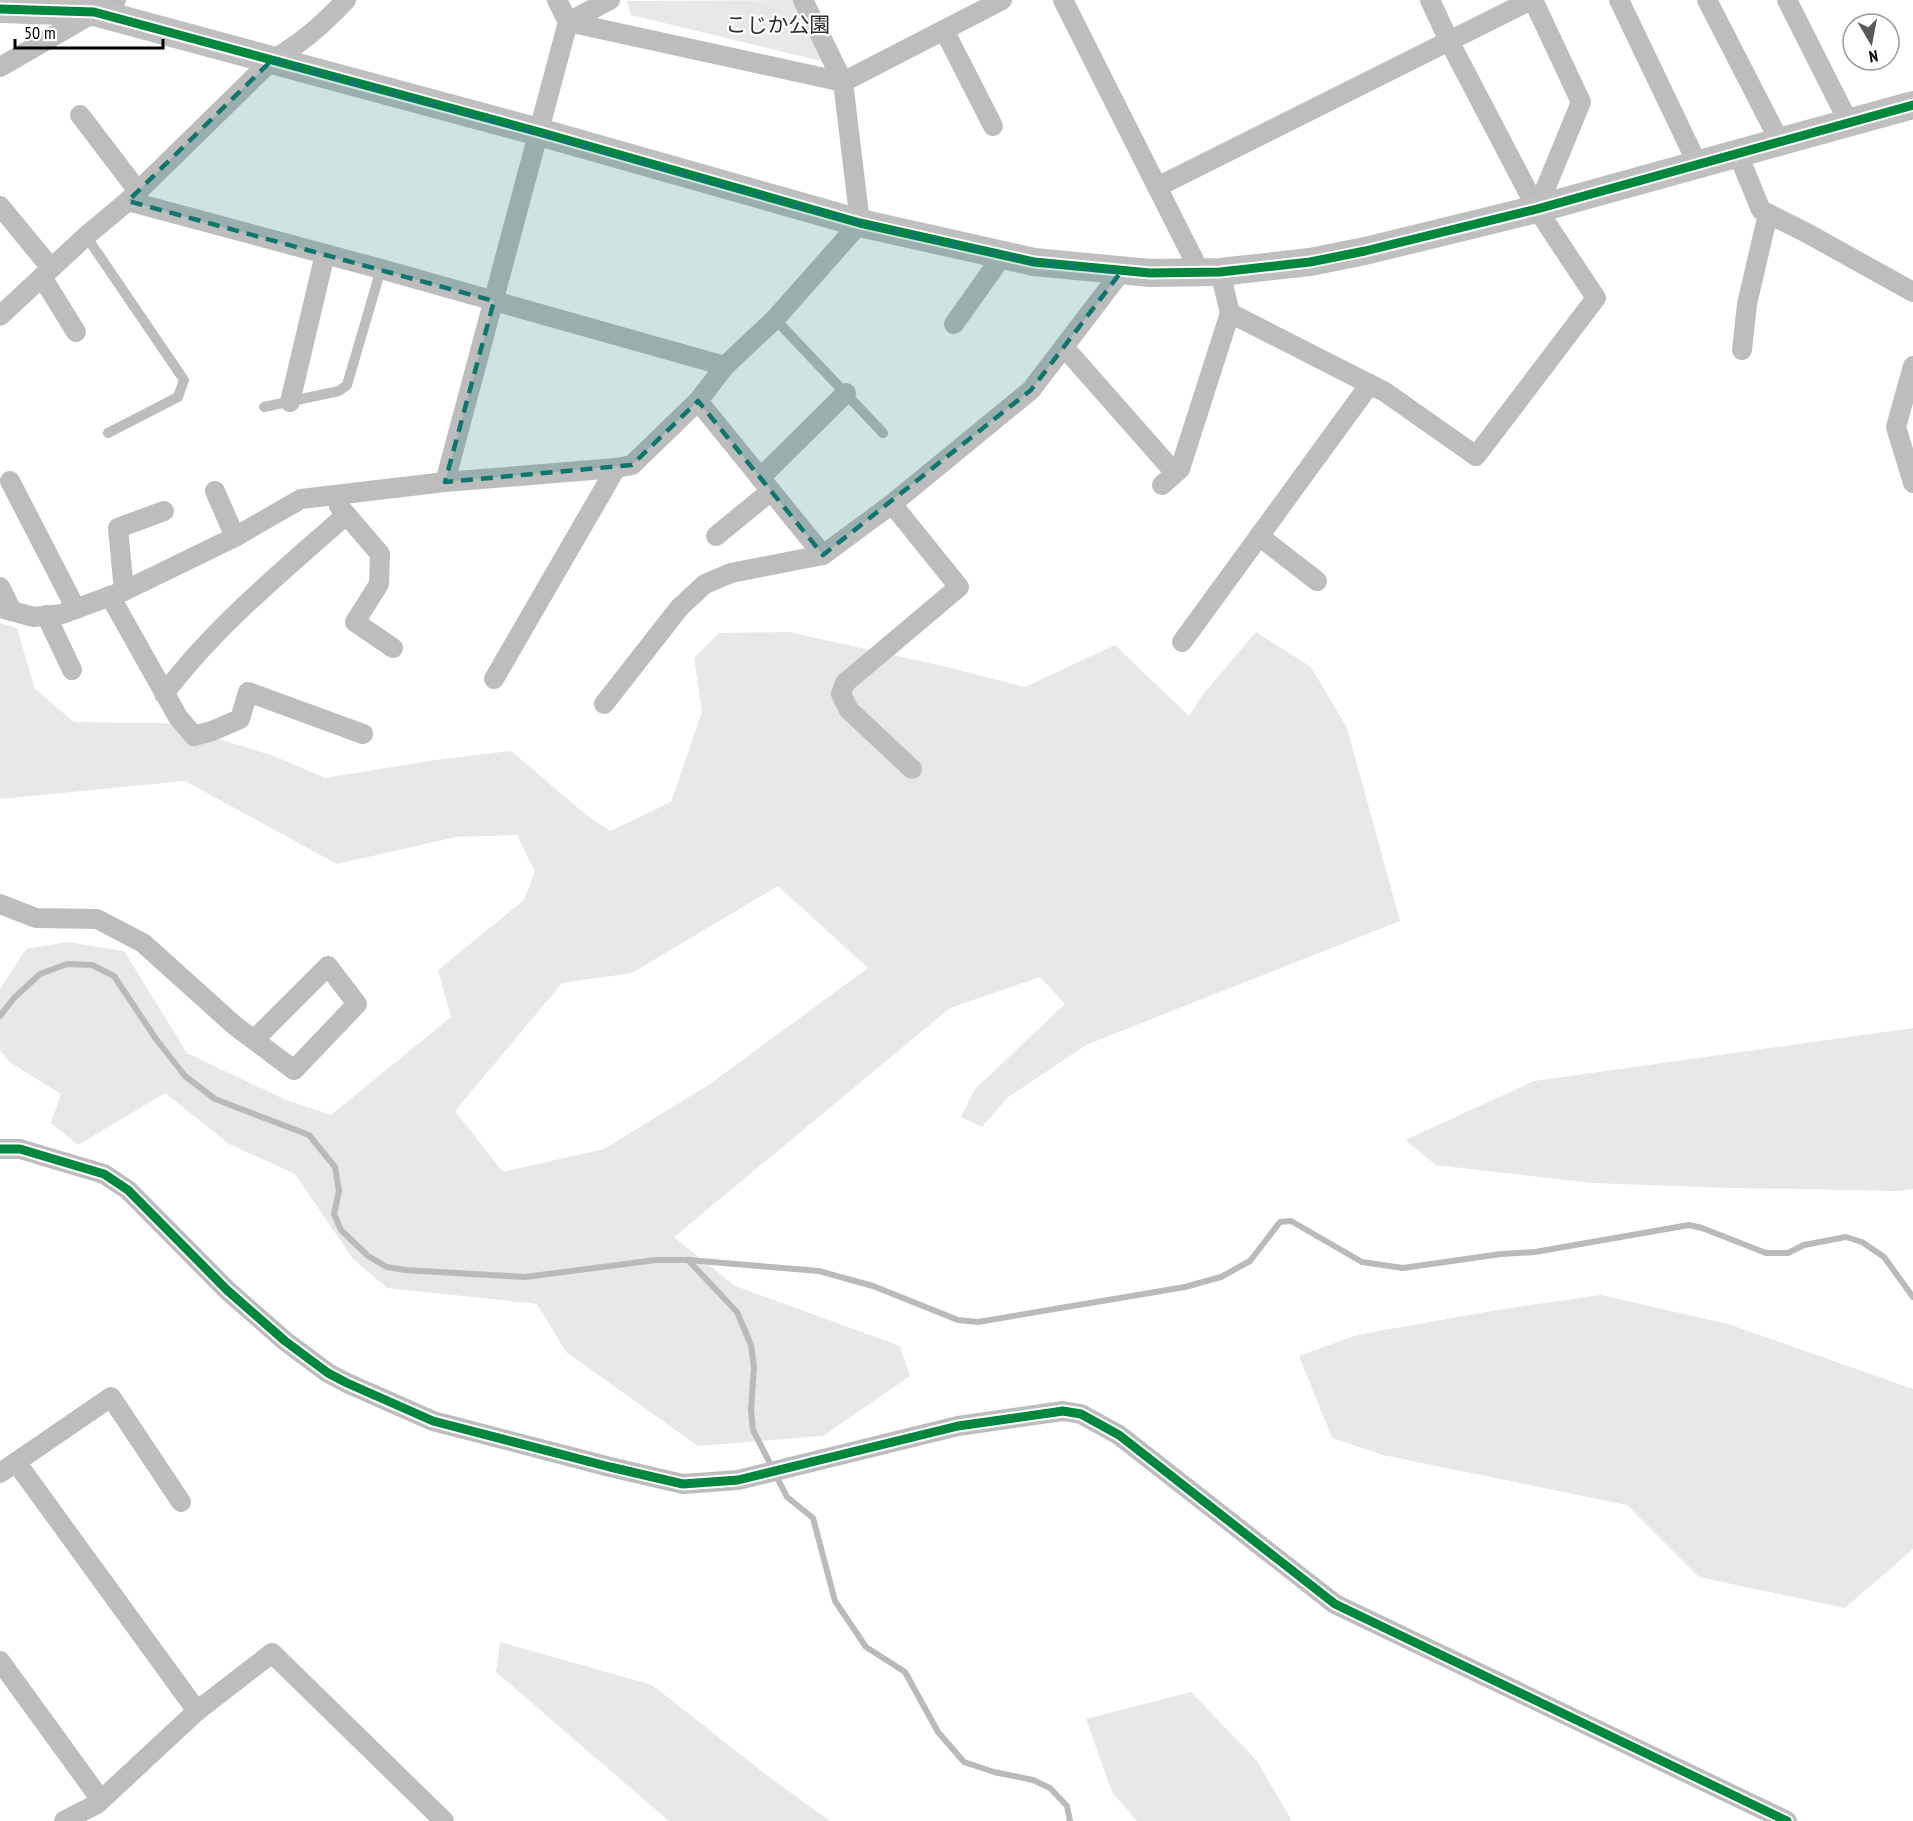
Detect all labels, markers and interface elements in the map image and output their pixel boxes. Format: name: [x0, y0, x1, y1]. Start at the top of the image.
park label: こじか公園: [726, 11, 831, 38]
scale bar: [15, 12, 164, 50]
north arrow: [1841, 12, 1901, 72]
text: 50 m: [24, 21, 56, 44]
text: N: [1868, 46, 1880, 67]

